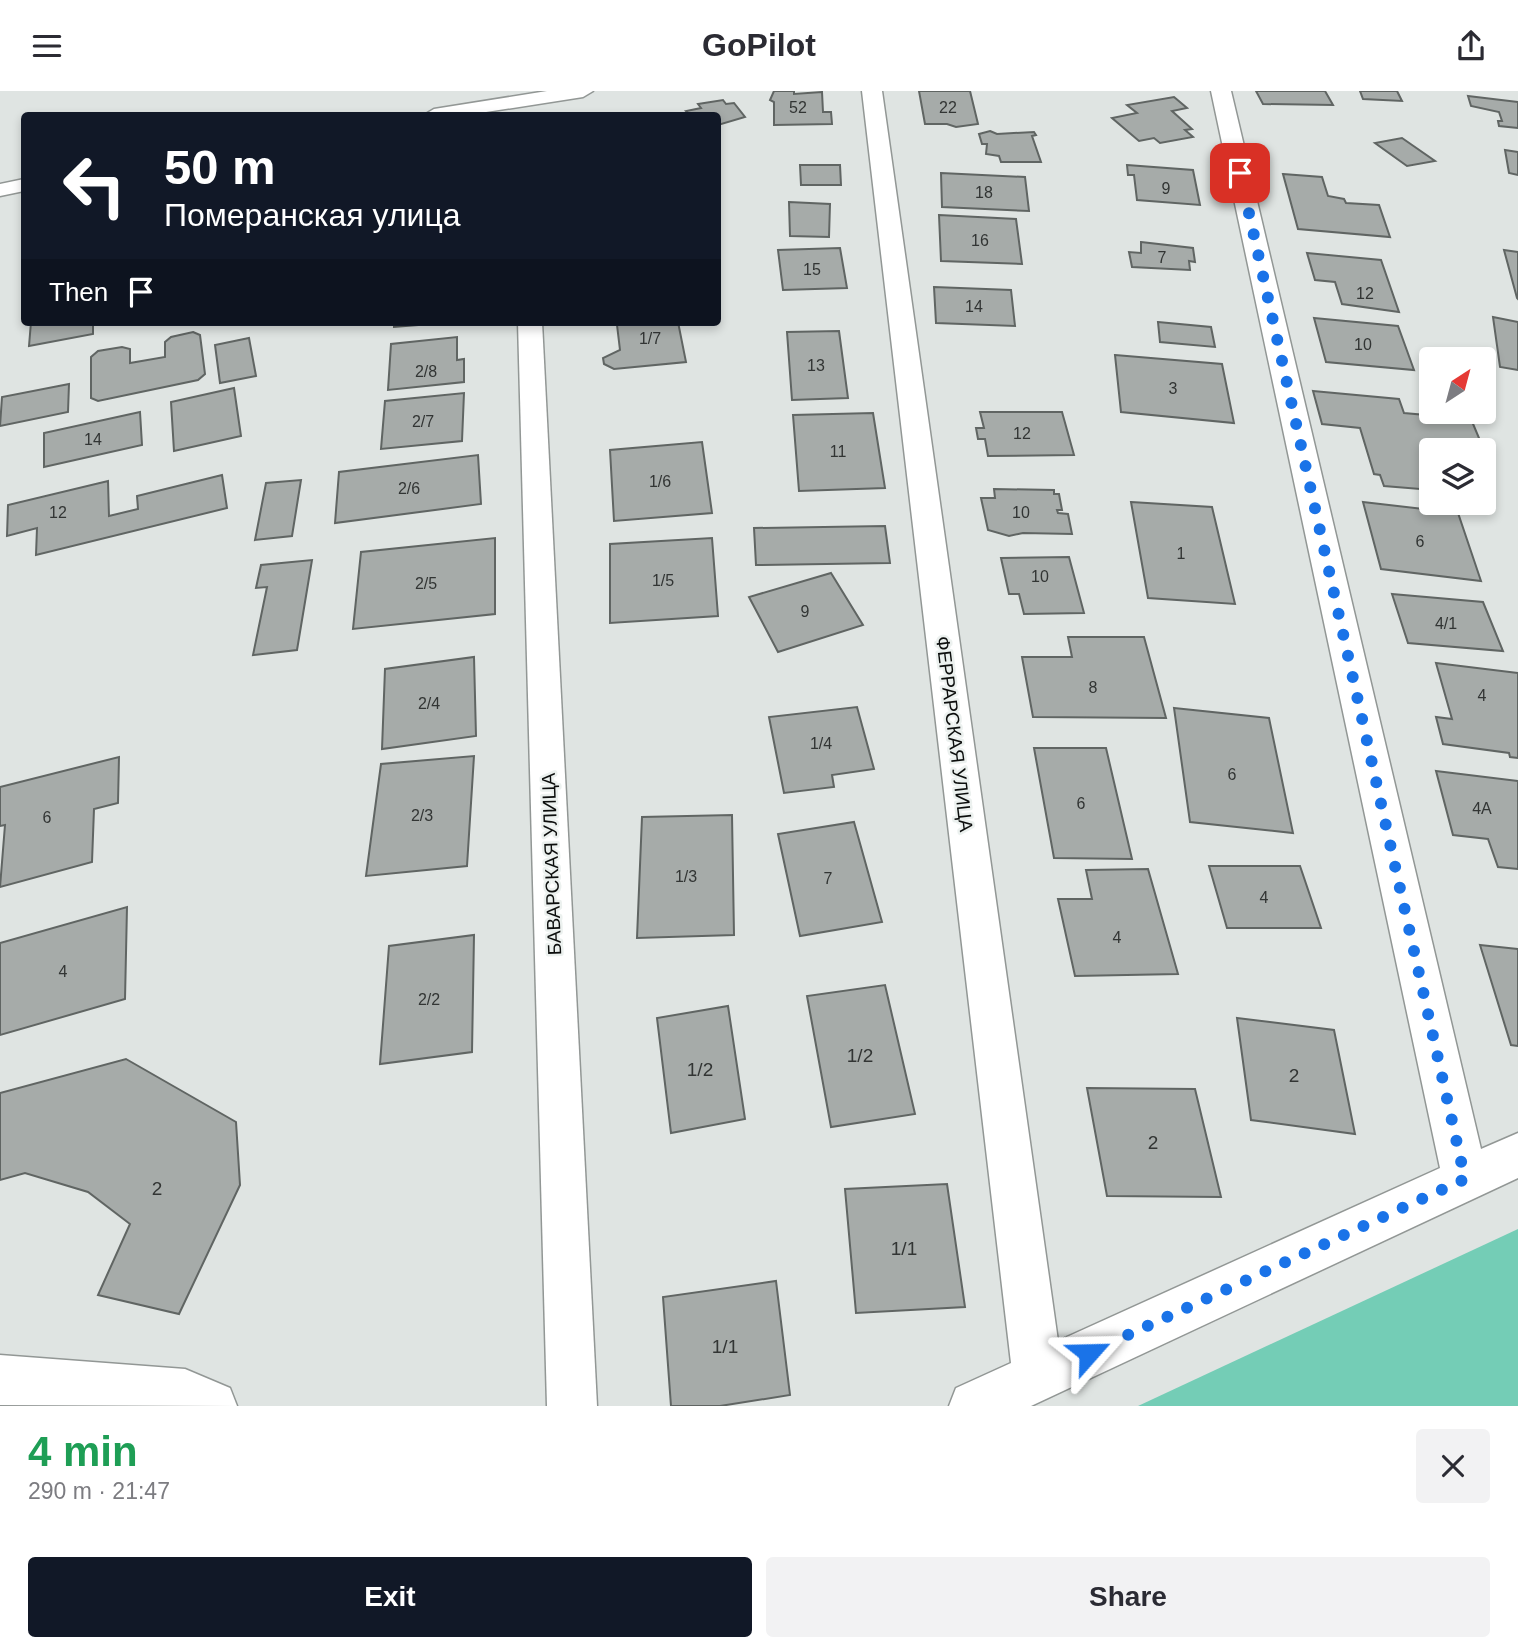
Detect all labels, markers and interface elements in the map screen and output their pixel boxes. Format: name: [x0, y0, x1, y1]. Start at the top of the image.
icon: menu: [28, 27, 66, 65]
text: GoPilot: [702, 27, 816, 63]
icon: share: [1452, 27, 1490, 65]
house number: 52: [789, 99, 807, 116]
house number: 22: [939, 99, 957, 116]
icon: left: [49, 140, 140, 231]
text: 50 m: [164, 140, 276, 194]
pin: [1210, 143, 1270, 203]
icon: arrive: [1221, 154, 1259, 192]
house number: 9: [1162, 180, 1171, 197]
house number: 18: [975, 184, 993, 201]
text: Померанская улица: [164, 197, 461, 233]
house number: 16: [971, 232, 989, 249]
house number: 7: [1158, 249, 1167, 266]
house number: 15: [803, 261, 821, 278]
icon: arrive: [122, 273, 160, 311]
text: Then: [49, 277, 108, 307]
house number: 12: [1356, 285, 1374, 302]
house number: 14: [965, 298, 983, 315]
house number: 1/7: [639, 330, 661, 347]
house number: 10: [1354, 336, 1372, 353]
north arrow: [1419, 347, 1496, 423]
map controls: [1419, 347, 1496, 515]
house number: 13: [807, 357, 825, 374]
house number: 2/8: [415, 363, 437, 380]
house number: 3: [1169, 380, 1178, 397]
house number: 2/7: [412, 413, 434, 430]
house number: 12: [1013, 425, 1031, 442]
house number: 14: [84, 431, 102, 448]
button: layers: [1419, 438, 1496, 515]
house number: 11: [830, 443, 846, 460]
house number: 1/6: [649, 473, 671, 490]
house number: 2/6: [398, 480, 420, 497]
house number: 12: [49, 504, 67, 521]
house number: 10: [1012, 504, 1030, 521]
house number: 6: [1416, 533, 1425, 550]
house number: 1: [1177, 545, 1186, 562]
house number: 10: [1031, 568, 1049, 585]
house number: 1/5: [652, 572, 674, 589]
house number: 2/5: [415, 575, 437, 592]
house number: 9: [801, 603, 810, 620]
house number: 4/1: [1435, 615, 1457, 632]
street label: ФЕРРАРСКАЯ УЛИЦА: [932, 635, 977, 833]
house number: 8: [1089, 679, 1098, 696]
house number: 4: [1478, 687, 1487, 704]
house number: 2/4: [418, 695, 440, 712]
house number: 1/4: [810, 735, 832, 752]
house number: 6: [1228, 766, 1237, 783]
street label: БАВАРСКАЯ УЛИЦА: [538, 772, 565, 956]
house number: 6: [1077, 795, 1086, 812]
house number: 4А: [1472, 800, 1492, 817]
house number: 2/3: [411, 807, 433, 824]
house number: 6: [43, 809, 52, 826]
house number: 1/3: [675, 868, 697, 885]
house number: 7: [824, 870, 833, 887]
house number: 4: [1260, 889, 1269, 906]
house number: 4: [1113, 929, 1122, 946]
house number: 4: [59, 963, 68, 980]
house number: 2/2: [418, 991, 440, 1008]
house number: 1/2: [847, 1045, 873, 1066]
house number: 1/2: [687, 1059, 713, 1080]
house number: 2: [1289, 1065, 1299, 1086]
house number: 2: [1148, 1132, 1158, 1153]
house number: 2: [152, 1178, 162, 1199]
house number: 1/1: [891, 1238, 917, 1259]
position arrow: [1052, 1316, 1126, 1390]
house number: 1/1: [712, 1336, 738, 1357]
text: 4 min: [28, 1428, 138, 1475]
button: close: [1416, 1429, 1490, 1503]
text: 290 m · 21:47: [28, 1478, 170, 1504]
button: Exit: [28, 1557, 752, 1637]
button: Share: [766, 1557, 1490, 1637]

